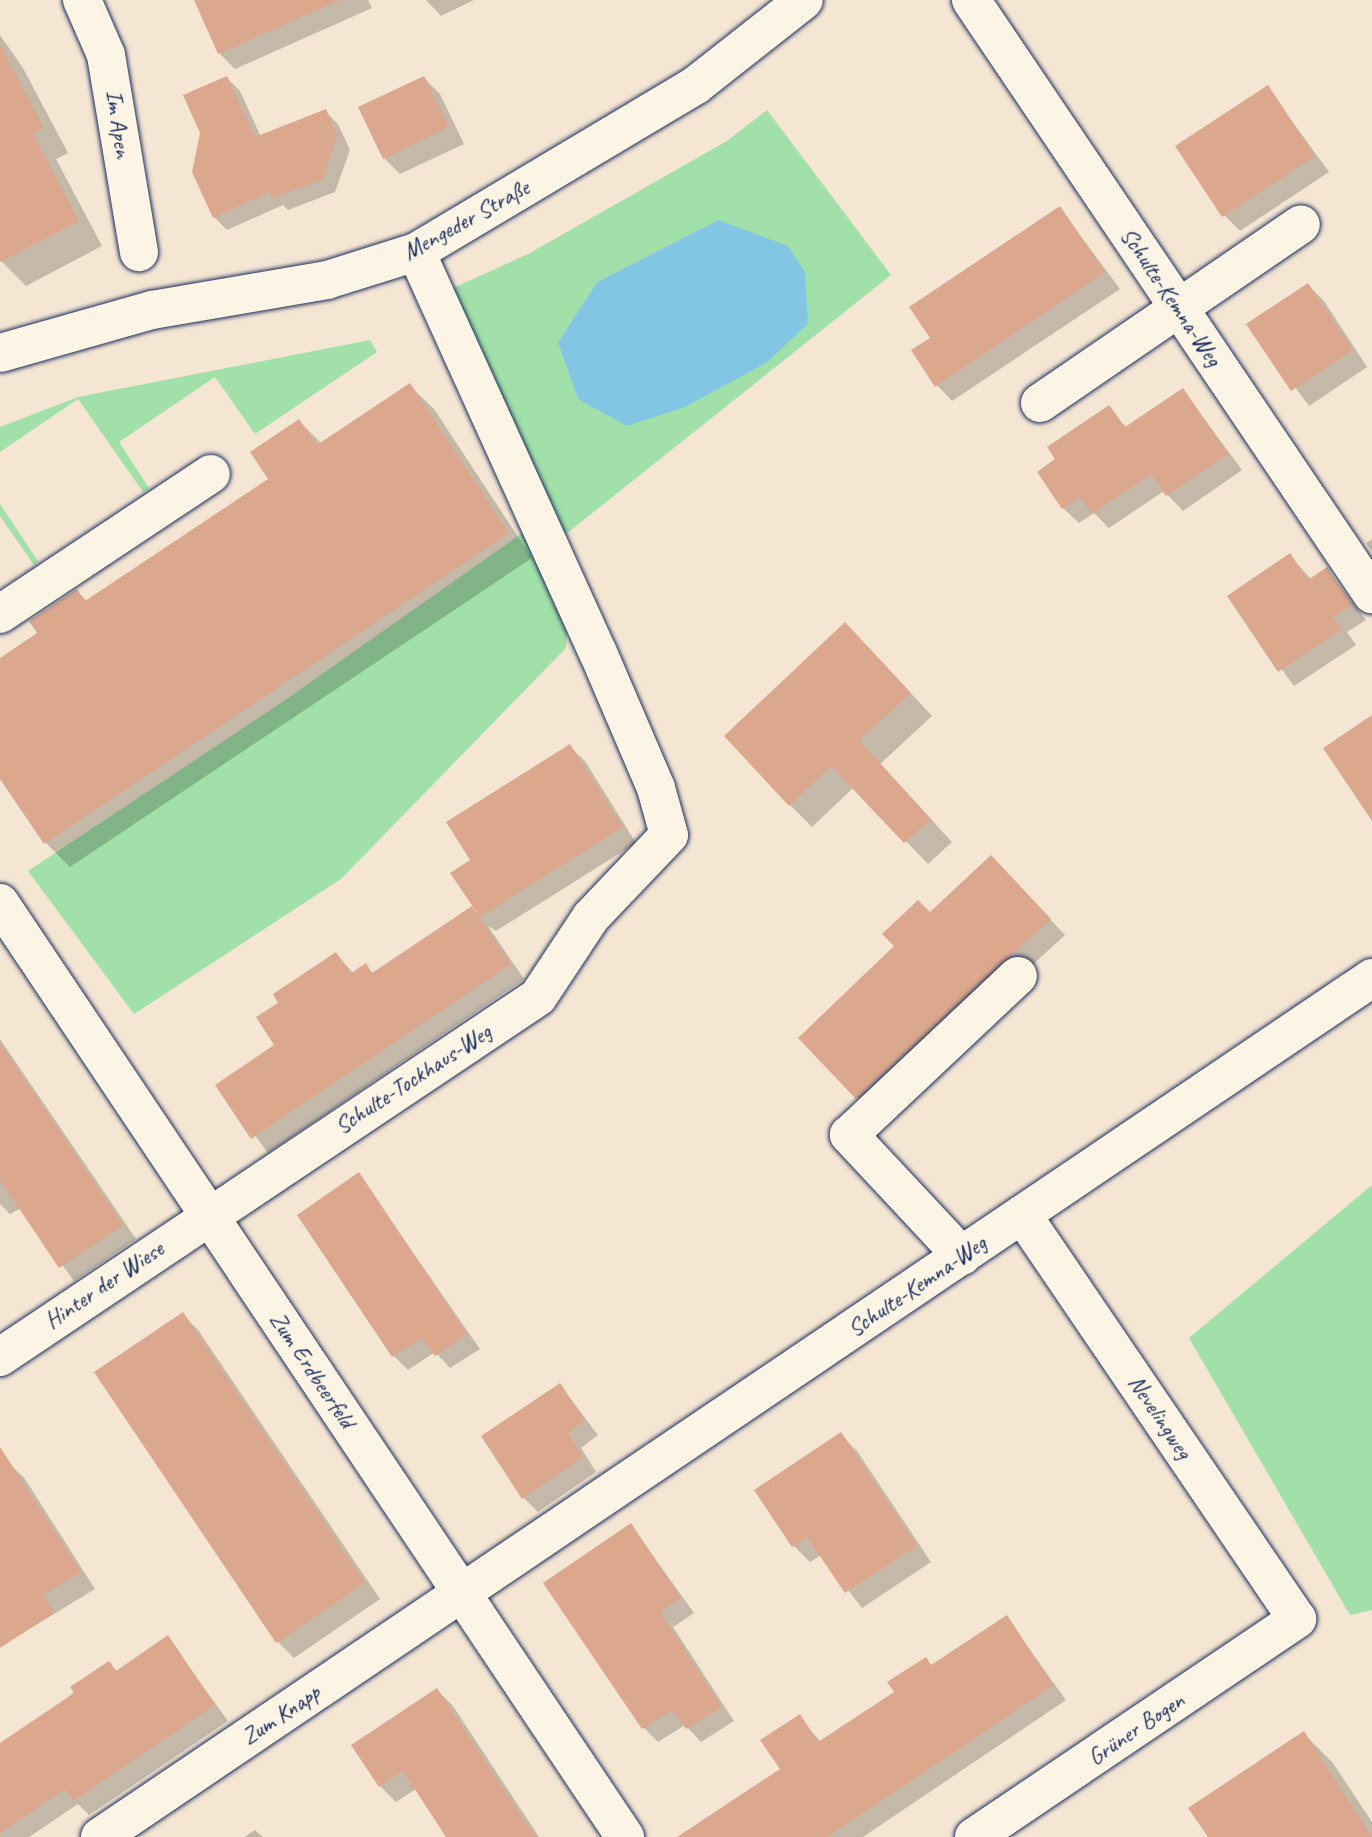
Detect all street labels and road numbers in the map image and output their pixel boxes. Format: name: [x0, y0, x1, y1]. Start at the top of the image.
street label: Im Apen: [98, 88, 138, 160]
street label: Mengeder Straße: [398, 173, 534, 267]
street label: Schulte-Kemna-Weg: [1114, 222, 1228, 372]
street label: Schulte-Tockhaus-Weg: [329, 1018, 497, 1140]
street label: Schulte-Kemna-Weg: [842, 1229, 992, 1343]
street label: Hinter der Wiese: [39, 1235, 169, 1335]
street label: Zum Erdbeerfeld: [263, 1307, 361, 1433]
street label: Nevelingweg: [1122, 1370, 1198, 1464]
street label: Zum Knapp: [235, 1678, 327, 1752]
street label: Grüner Bogen: [1082, 1686, 1190, 1772]

